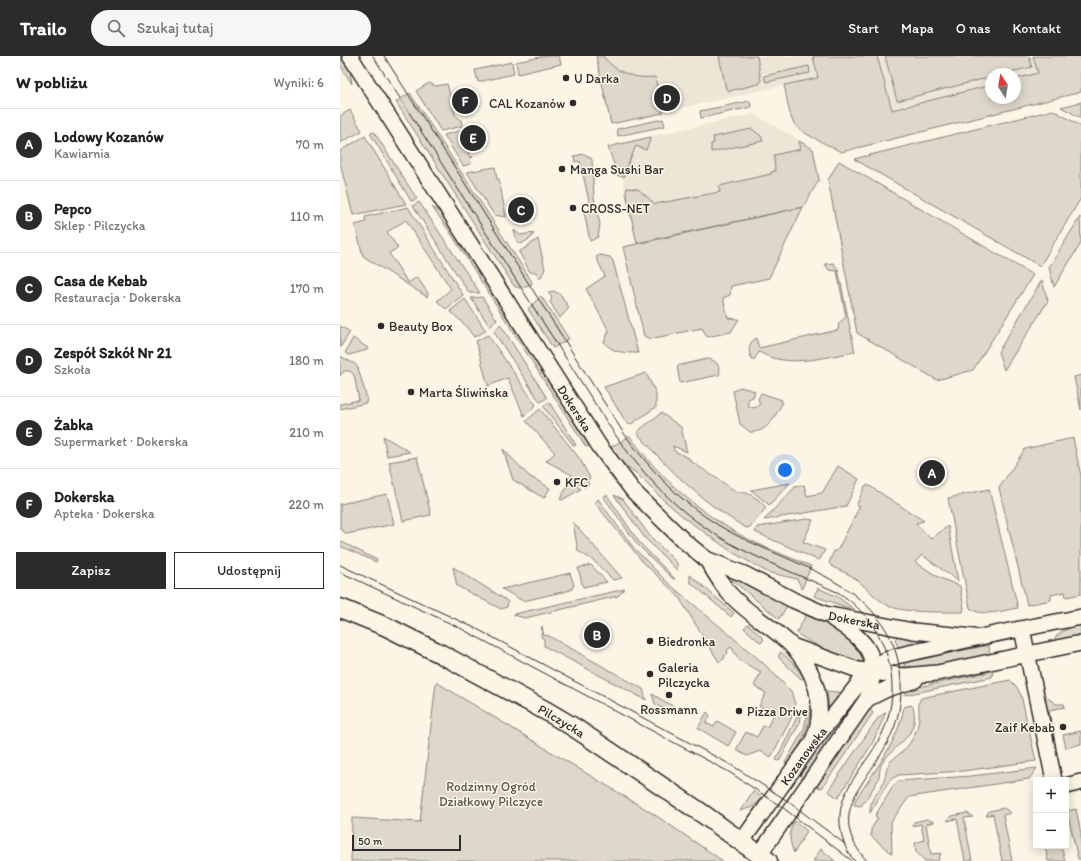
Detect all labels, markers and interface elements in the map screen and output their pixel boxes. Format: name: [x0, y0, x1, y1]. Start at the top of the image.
search box: [91, 10, 371, 46]
text: Trailo: [20, 17, 67, 40]
icon: search: [105, 17, 127, 39]
text: Szukaj tutaj: [137, 19, 214, 37]
text: Start: [848, 20, 879, 37]
text: Mapa: [901, 20, 934, 37]
text: O nas: [956, 20, 990, 37]
text: Kontakt: [1012, 20, 1061, 37]
north arrow: [985, 68, 1021, 104]
place label: U Darka: [574, 71, 620, 86]
text: W pobliżu: [16, 72, 87, 92]
marker: U Darka: [561, 73, 571, 83]
text: Wyniki: 6: [274, 75, 324, 90]
pin: D: [654, 83, 680, 113]
pin: F: [452, 86, 478, 116]
place label: CAL Kozanów: [489, 96, 565, 111]
marker: CAL Kozanów: [568, 98, 578, 108]
pin: E: [460, 123, 486, 153]
text: Lodowy Kozanów: [54, 128, 164, 146]
text: A: [25, 137, 33, 152]
text: 70 m: [296, 137, 324, 152]
text: Kawiarnia: [54, 146, 110, 161]
place label: Manga Sushi Bar: [570, 162, 664, 177]
marker: Manga Sushi Bar: [557, 164, 567, 174]
pin: C: [508, 195, 534, 225]
text: Pepco: [54, 200, 92, 218]
place label: CROSS-NET: [581, 201, 651, 216]
marker: CROSS-NET: [568, 203, 578, 213]
text: B: [25, 209, 33, 224]
text: 110 m: [290, 209, 324, 224]
text: Sklep · Pilczycka: [54, 218, 146, 233]
text: Casa de Kebab: [54, 272, 147, 290]
text: C: [25, 281, 33, 296]
text: 170 m: [290, 281, 324, 296]
text: Restauracja · Dokerska: [54, 290, 181, 305]
place label: Beauty Box: [389, 319, 453, 334]
marker: Beauty Box: [376, 321, 386, 331]
text: Zespół Szkół Nr 21: [54, 344, 172, 362]
text: D: [25, 353, 33, 368]
text: 180 m: [289, 353, 324, 368]
text: Szkoła: [54, 362, 91, 377]
street label: Dokerska: [554, 382, 595, 435]
place label: Marta Śliwińska: [419, 385, 509, 400]
marker: Marta Śliwińska: [406, 387, 416, 397]
text: Żabka: [54, 416, 93, 434]
text: E: [25, 425, 33, 440]
text: 210 m: [289, 425, 324, 440]
text: Supermarket · Dokerska: [54, 434, 188, 449]
pin: A: [919, 458, 945, 488]
your location: [775, 460, 795, 480]
place label: KFC: [565, 475, 588, 490]
marker: KFC: [552, 477, 562, 487]
text: Dokerska: [54, 488, 114, 506]
text: F: [26, 497, 32, 512]
text: 220 m: [288, 497, 324, 512]
text: Apteka · Dokerska: [54, 506, 155, 521]
button: Zapisz: [16, 552, 166, 589]
button: Udostępnij: [174, 552, 324, 589]
street label: Dokerska: [827, 608, 882, 633]
pin: B: [584, 620, 610, 650]
place label: Biedronka: [658, 634, 716, 649]
marker: Biedronka: [645, 636, 655, 646]
place label: Galeria Pilczycka: [658, 660, 710, 690]
marker: Galeria Pilczycka: [645, 669, 655, 679]
marker: Rossmann: [664, 690, 674, 700]
street label: Pilczycka: [536, 701, 588, 741]
place label: Rossmann: [640, 702, 698, 717]
place label: Pizza Drive: [747, 704, 808, 719]
marker: Pizza Drive: [734, 706, 744, 716]
place label: Zaif Kebab: [995, 720, 1055, 735]
marker: Zaif Kebab: [1058, 722, 1068, 732]
street label: Kozanowska: [777, 724, 830, 788]
map controls: [1033, 777, 1069, 849]
button: +: [1033, 777, 1069, 813]
park label: Rodzinny Ogród Działkowy Pilczyce: [439, 779, 543, 809]
button: −: [1033, 813, 1069, 849]
scale bar: [352, 833, 461, 852]
text: 50 m: [358, 835, 382, 848]

